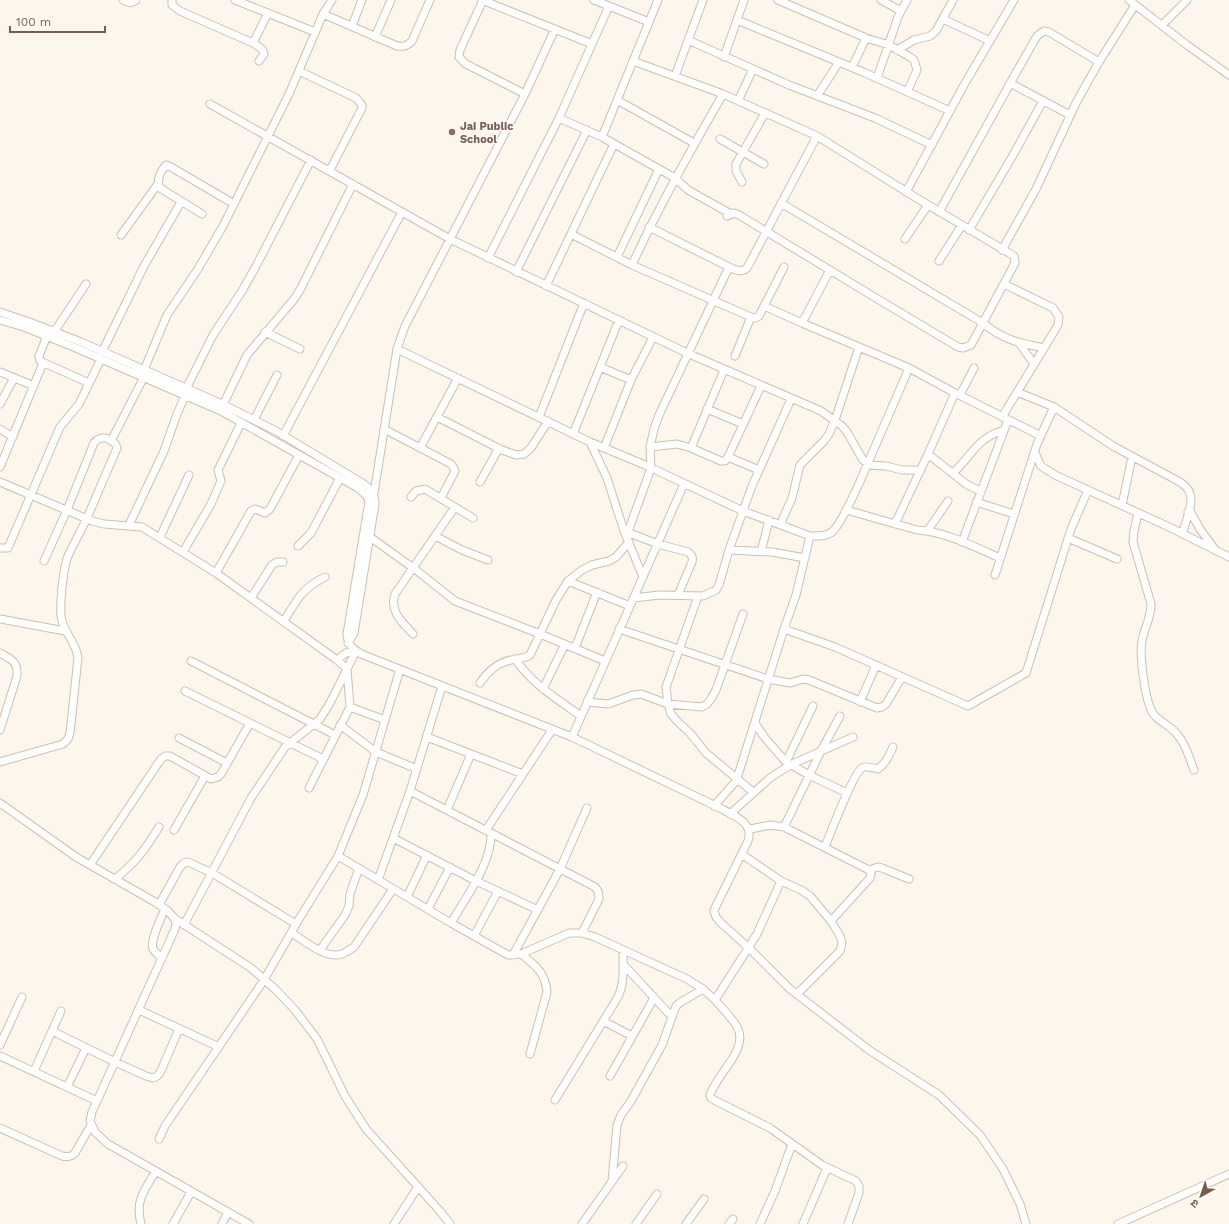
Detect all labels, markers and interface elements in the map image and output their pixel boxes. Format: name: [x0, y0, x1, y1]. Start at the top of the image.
scale bar: [10, 8, 105, 34]
text: 100 m: [16, 15, 51, 29]
place label: Jai Public School: [460, 120, 514, 146]
marker: Jai Public School: [447, 127, 457, 137]
north arrow: [1181, 1176, 1221, 1216]
text: उ: [1188, 1196, 1202, 1210]

